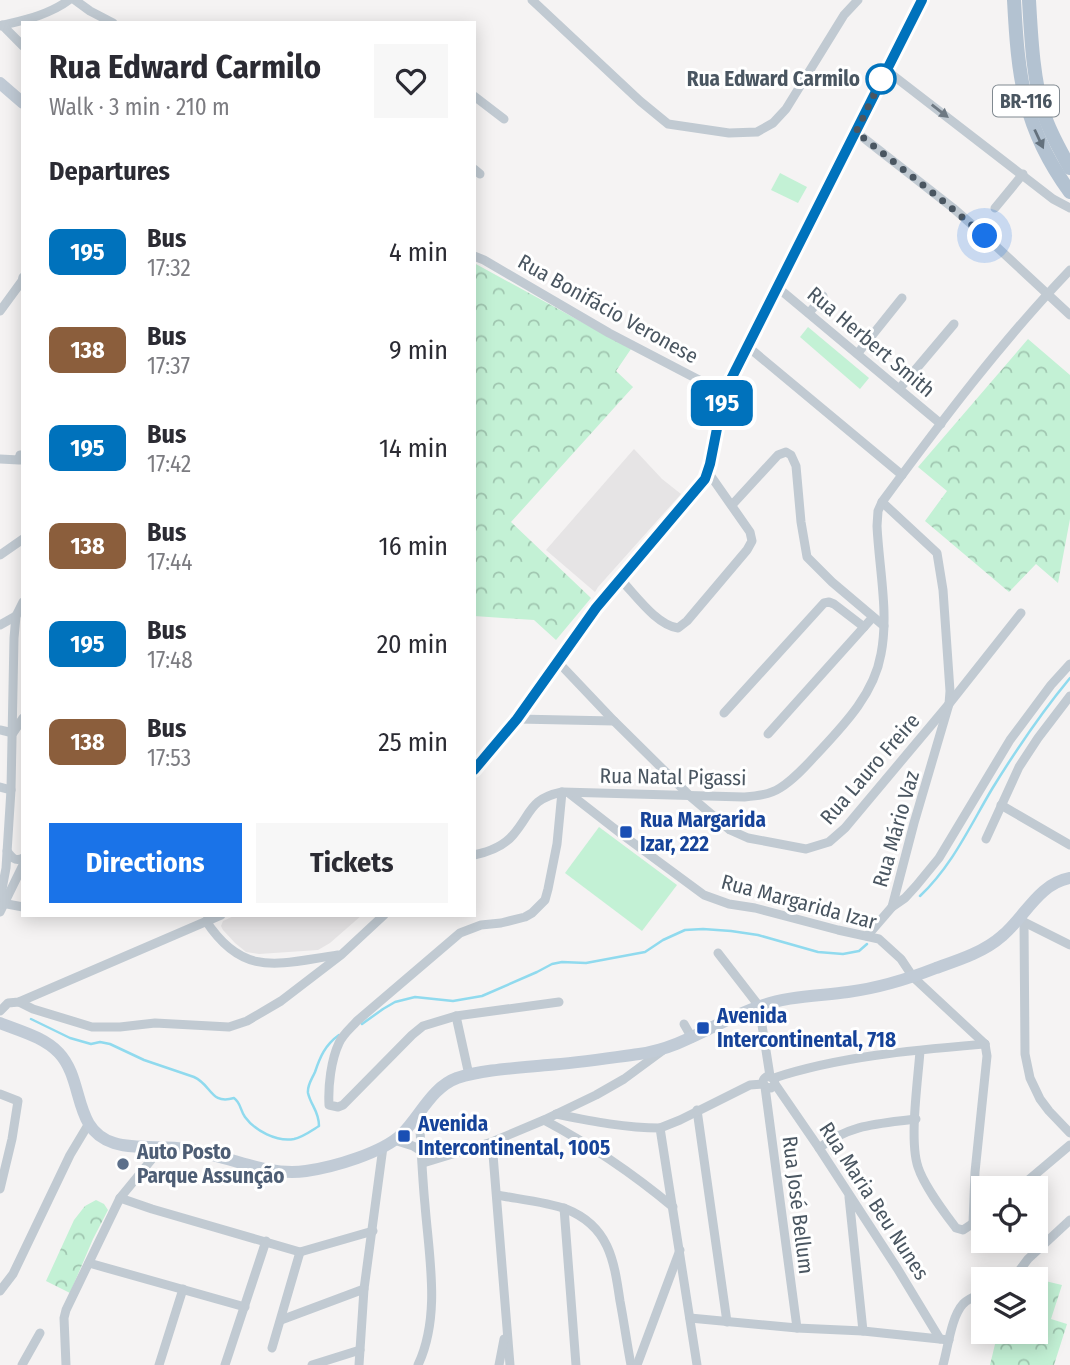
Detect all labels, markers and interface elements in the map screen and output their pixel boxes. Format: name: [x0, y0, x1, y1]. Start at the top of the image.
button: heart: [374, 44, 448, 118]
text: Rua Edward Carmilo: [49, 47, 321, 87]
marker: Rua Edward Carmilo: [866, 64, 896, 94]
place label: Rua Edward Carmilo: [687, 66, 860, 92]
road number: BR-116: [993, 86, 1059, 116]
text: Walk · 3 min · 210 m: [49, 93, 230, 121]
one-way arrow: [931, 103, 949, 118]
one-way arrow: [1033, 128, 1044, 149]
text: Departures: [49, 156, 170, 187]
your location: [967, 218, 1002, 253]
text: Bus: [147, 223, 186, 254]
text: 4 min: [389, 237, 448, 268]
text: 195: [70, 238, 105, 266]
street label: Rua Bonifácio Veronese: [513, 249, 703, 369]
text: 17:32: [147, 254, 191, 282]
street label: Rua Herbert Smith: [802, 281, 940, 403]
text: Bus: [147, 321, 186, 352]
text: 9 min: [389, 335, 448, 366]
text: 138: [70, 336, 105, 364]
text: 17:37: [147, 352, 190, 380]
line badge: 195: [682, 380, 762, 426]
text: 195: [705, 389, 739, 417]
text: Bus: [147, 419, 186, 450]
text: 14 min: [379, 433, 448, 464]
text: 195: [70, 434, 105, 462]
text: 17:42: [147, 450, 191, 478]
text: Bus: [147, 517, 186, 548]
text: 16 min: [379, 531, 448, 562]
text: 138: [70, 532, 105, 560]
text: 17:44: [147, 548, 192, 576]
text: Bus: [147, 615, 186, 646]
text: 20 min: [377, 629, 448, 660]
text: 195: [70, 630, 105, 658]
text: 17:48: [147, 646, 193, 674]
street label: Rua Lauro Freire: [815, 708, 925, 830]
text: Bus: [147, 713, 186, 744]
text: 25 min: [378, 727, 448, 758]
text: 138: [70, 728, 105, 756]
text: 17:53: [147, 744, 191, 772]
street label: Rua Natal Pigassi: [599, 763, 747, 791]
street label: Rua Mário Vaz: [867, 768, 925, 890]
place label: Rua Margarida Izar, 222: [640, 807, 766, 857]
button: Directions: [49, 823, 242, 903]
button: Tickets: [256, 823, 448, 903]
marker: Rua Margarida Izar, 222: [618, 824, 634, 840]
street label: Rua Margarida Izar: [718, 869, 880, 935]
place label: Avenida Intercontinental, 718: [716, 1003, 896, 1053]
marker: Avenida Intercontinental, 718: [695, 1020, 711, 1036]
place label: Avenida Intercontinental, 1005: [417, 1111, 610, 1161]
street label: Rua Maria Beu Nunes: [813, 1117, 935, 1285]
marker: Avenida Intercontinental, 1005: [396, 1128, 412, 1144]
street label: Rua José Bellum: [777, 1135, 819, 1275]
place label: Auto Posto Parque Assunção: [136, 1139, 284, 1189]
marker: Auto Posto Parque Assunção: [115, 1156, 131, 1172]
map controls: [971, 1176, 1048, 1344]
button: locate: [971, 1176, 1048, 1253]
button: layers: [971, 1267, 1048, 1344]

